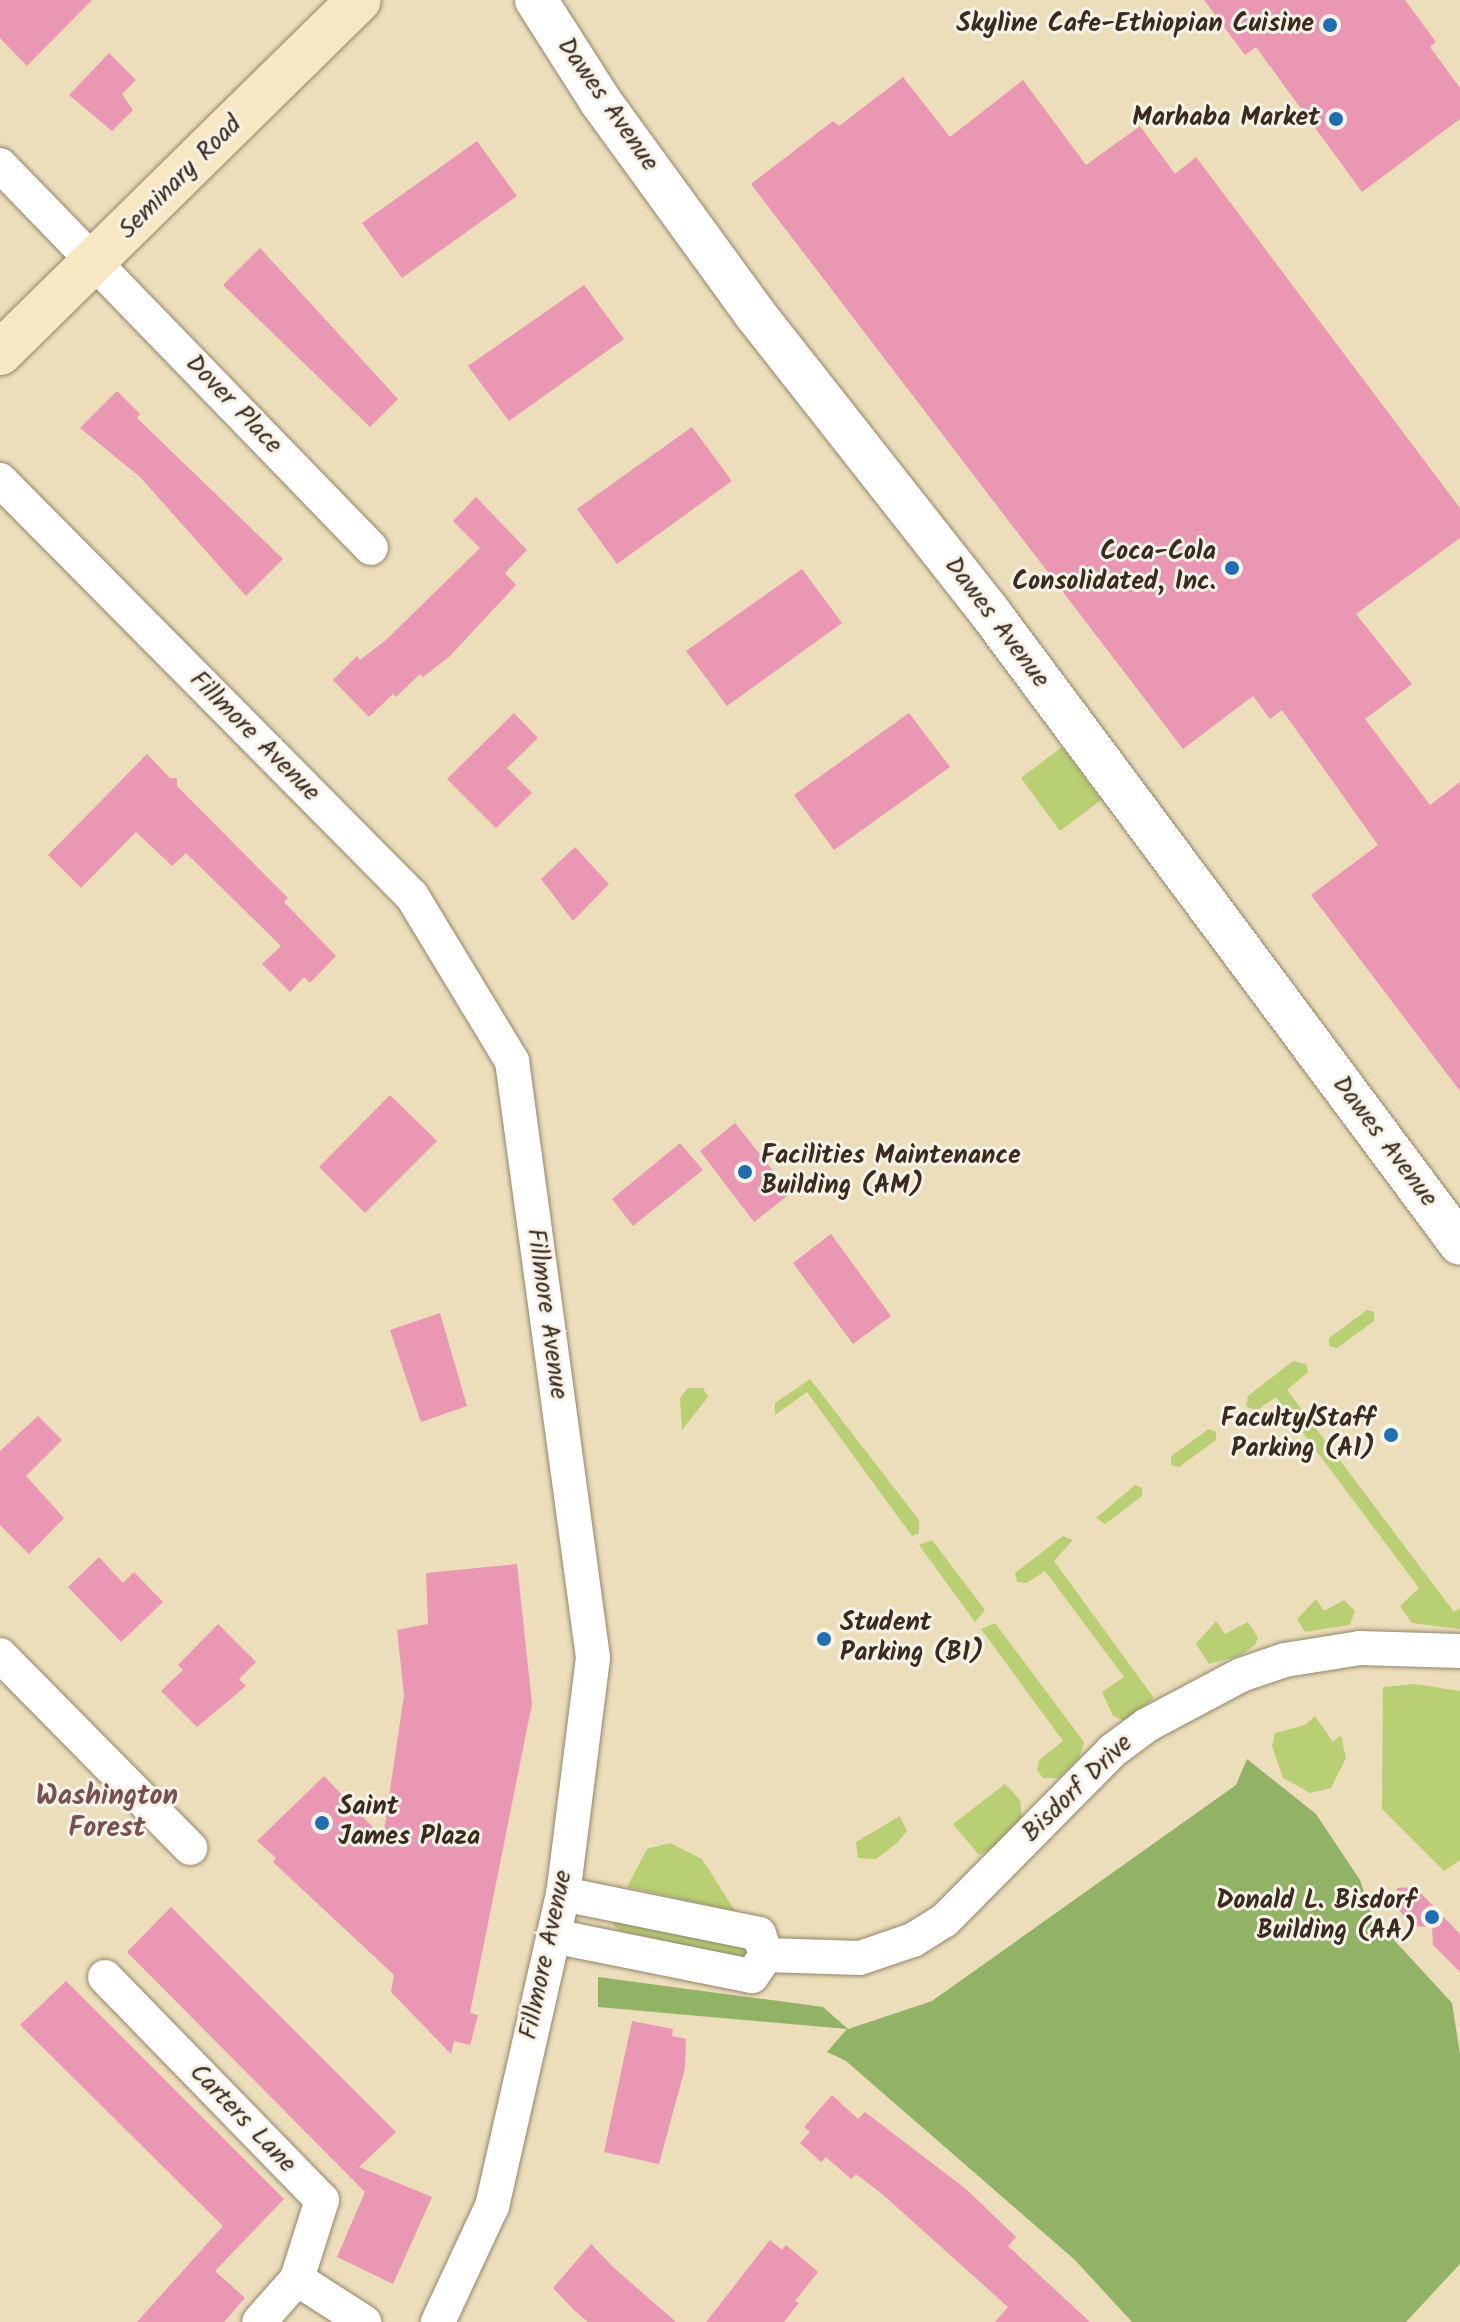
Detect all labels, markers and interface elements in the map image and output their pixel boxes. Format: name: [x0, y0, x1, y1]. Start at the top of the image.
place label: Skyline Cafe-Ethiopian Cuisine: [956, 9, 1314, 41]
marker: Skyline Cafe-Ethiopian Cuisine: [1321, 16, 1339, 34]
street label: Dawes Avenue: [549, 32, 665, 178]
place label: Marhaba Market: [1132, 103, 1320, 135]
street label: Seminary Road: [113, 110, 249, 246]
marker: Marhaba Market: [1327, 110, 1345, 128]
street label: Dover Place: [178, 349, 288, 461]
place label: Coca-Cola Consolidated, Inc.: [1012, 537, 1216, 598]
street label: Dawes Avenue: [937, 551, 1055, 695]
marker: Coca-Cola Consolidated, Inc.: [1223, 559, 1241, 577]
street label: Fillmore Avenue: [182, 665, 326, 809]
street label: Dawes Avenue: [1325, 1070, 1443, 1214]
place label: Facilities Maintenance Building (AM): [761, 1141, 1021, 1202]
marker: Facilities Maintenance Building (AM): [736, 1163, 754, 1181]
street label: Fillmore Avenue: [519, 1227, 573, 1401]
place label: Faculty/Staff Parking (A1): [1221, 1404, 1375, 1466]
marker: Faculty/Staff Parking (A1): [1382, 1426, 1400, 1444]
place label: Student Parking (B1): [840, 1608, 984, 1670]
marker: Student Parking (B1): [815, 1630, 833, 1648]
street label: Bisdorf Drive: [1016, 1729, 1140, 1849]
district label: Washington Forest: [36, 1780, 178, 1846]
place label: Saint James Plaza: [338, 1792, 480, 1854]
marker: Saint James Plaza: [313, 1814, 331, 1832]
street label: Fillmore Avenue: [514, 1868, 580, 2042]
place label: Donald L. Bisdorf Building (AA): [1216, 1886, 1416, 1948]
marker: Donald L. Bisdorf Building (AA): [1423, 1908, 1441, 1926]
street label: Carters Lane: [182, 2058, 302, 2180]

